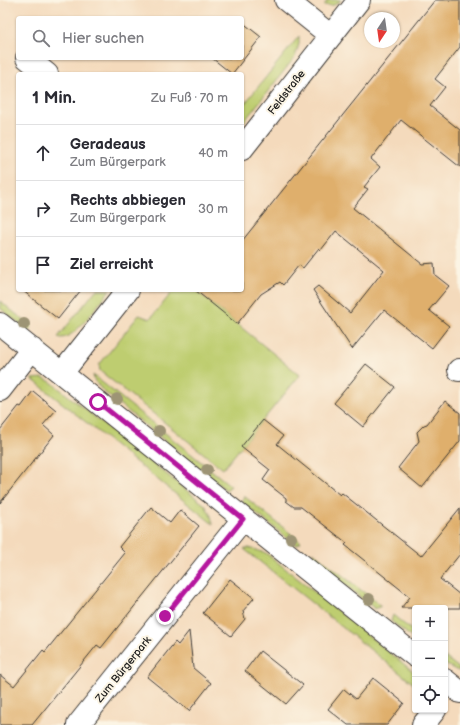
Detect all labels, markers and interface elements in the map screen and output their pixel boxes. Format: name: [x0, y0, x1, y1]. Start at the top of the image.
north arrow: [364, 12, 400, 48]
search box: [16, 16, 244, 60]
icon: search: [30, 27, 52, 49]
text: Hier suchen: [62, 29, 144, 48]
street label: Feldstraße: [265, 67, 308, 117]
text: 1 Min.: [32, 88, 76, 108]
text: Zu Fuß · 70 m: [151, 90, 228, 106]
text: Geradeaus: [70, 135, 146, 154]
icon: ahead: [32, 142, 54, 164]
text: 40 m: [198, 145, 228, 161]
text: Zum Bürgerpark: [70, 154, 166, 170]
text: Rechts abbiegen: [70, 191, 186, 210]
icon: right: [32, 198, 54, 220]
text: 30 m: [198, 201, 228, 217]
text: Zum Bürgerpark: [70, 210, 166, 226]
icon: arrive: [32, 254, 54, 276]
text: Ziel erreicht: [70, 255, 153, 274]
route start: [89, 393, 107, 411]
map controls: [412, 605, 448, 713]
button: +: [412, 605, 448, 641]
route end: [156, 607, 174, 625]
street label: Zum Bürgerpark: [92, 633, 154, 706]
button: −: [412, 641, 448, 677]
button: locate: [412, 677, 448, 713]

